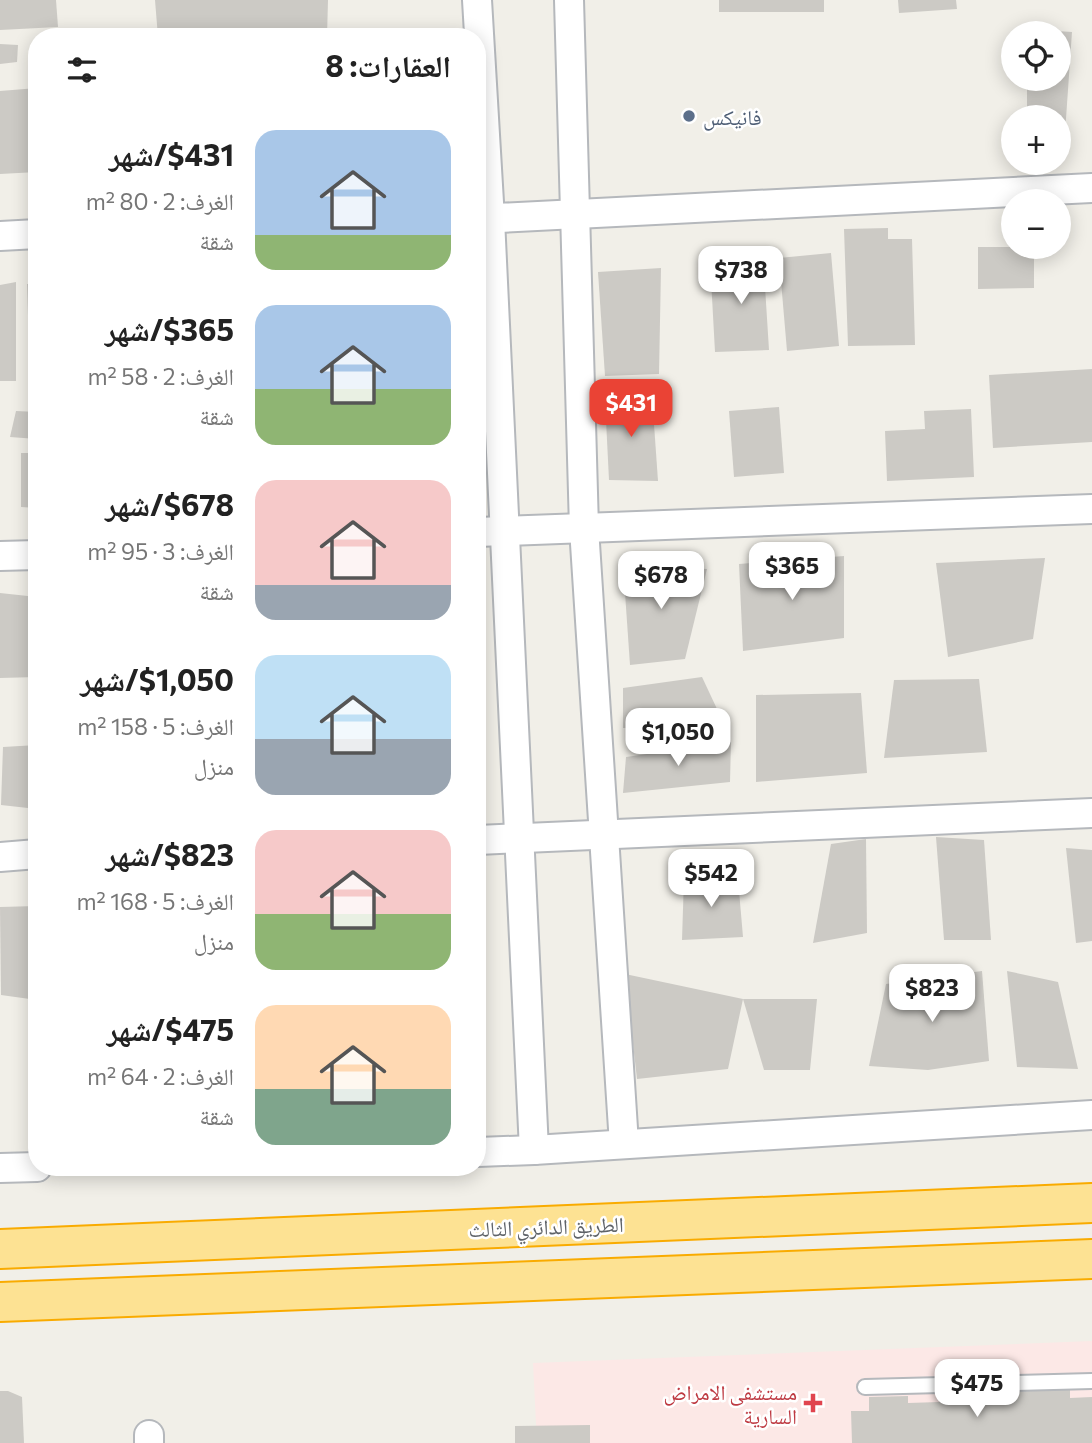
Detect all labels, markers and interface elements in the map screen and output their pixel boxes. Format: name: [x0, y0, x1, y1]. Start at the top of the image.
map controls: [1001, 21, 1071, 259]
button: locate: [1001, 21, 1071, 91]
text: العقارات: 8: [325, 46, 451, 83]
icon: filters: [63, 51, 101, 89]
place label: فانيكس: [703, 104, 761, 131]
button: +: [1001, 105, 1071, 175]
marker: فانيكس: [681, 108, 697, 124]
text: $431/شهر: [109, 135, 234, 172]
icon: home: [311, 158, 395, 242]
text: الغرف: 2 · 80 m²: [86, 187, 234, 215]
button: −: [1001, 189, 1071, 259]
text: شقة: [200, 227, 234, 255]
pin: $738: [700, 246, 782, 306]
text: $738: [714, 255, 768, 283]
text: $365/شهر: [105, 310, 234, 347]
icon: home: [311, 333, 395, 417]
text: الغرف: 2 · 58 m²: [88, 362, 234, 390]
pin: $431: [590, 380, 672, 439]
text: $431: [605, 388, 657, 416]
text: شقة: [200, 402, 234, 430]
text: $678/شهر: [105, 485, 234, 522]
icon: home: [311, 508, 395, 592]
text: الغرف: 3 · 95 m²: [87, 537, 234, 565]
pin: $365: [751, 542, 833, 602]
text: $365: [765, 551, 819, 579]
pin: $678: [620, 552, 702, 611]
text: $678: [634, 560, 688, 588]
text: شقة: [200, 577, 234, 605]
text: $1,050/شهر: [80, 660, 234, 697]
icon: home: [311, 683, 395, 767]
pin: $1,050: [621, 708, 735, 768]
text: الغرف: 5 · 158 m²: [77, 712, 234, 740]
text: $1,050: [641, 717, 715, 745]
text: منزل: [194, 752, 234, 780]
text: $823/شهر: [105, 835, 234, 872]
pin: $542: [670, 850, 752, 909]
icon: home: [311, 858, 395, 942]
text: $542: [684, 858, 738, 886]
text: الغرف: 5 · 168 m²: [77, 887, 234, 915]
text: منزل: [194, 927, 234, 955]
pin: $823: [891, 964, 973, 1024]
text: $823: [905, 973, 959, 1001]
text: $475/شهر: [107, 1010, 234, 1047]
icon: home: [311, 1033, 395, 1117]
text: الغرف: 2 · 64 m²: [87, 1062, 234, 1090]
text: شقة: [200, 1102, 234, 1130]
street label: الطريق الدائري الثالث: [468, 1211, 624, 1247]
pin: $475: [936, 1360, 1018, 1419]
text: $475: [951, 1368, 1003, 1396]
place label: مستشفى الامراض السارية: [663, 1379, 797, 1428]
marker: مستشفى الامراض السارية: [803, 1393, 823, 1413]

